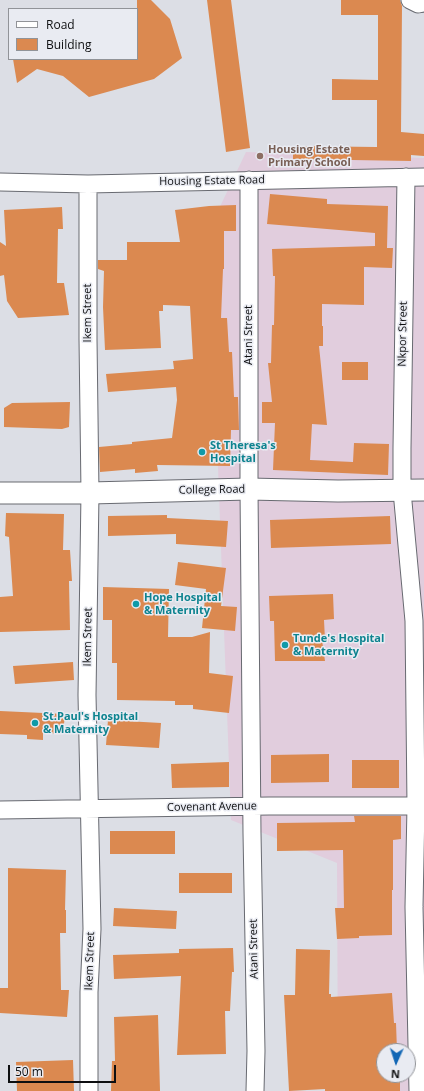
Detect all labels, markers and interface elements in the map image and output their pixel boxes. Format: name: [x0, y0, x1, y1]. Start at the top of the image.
legend: [8, 8, 138, 60]
text: Road: [46, 16, 75, 33]
text: Building: [46, 36, 91, 53]
place label: Housing Estate Primary School: [268, 143, 351, 169]
marker: Housing Estate Primary School: [255, 151, 265, 161]
street label: Housing Estate Road: [159, 173, 265, 189]
street label: Ikem Street: [81, 284, 95, 342]
street label: Nkpor Street: [396, 301, 410, 367]
street label: Atani Street: [242, 305, 256, 365]
place label: St Theresa's Hospital: [210, 439, 276, 465]
marker: St Theresa's Hospital: [197, 447, 207, 457]
street label: College Road: [179, 483, 245, 497]
place label: Hope Hospital & Maternity: [144, 591, 221, 617]
marker: Hope Hospital & Maternity: [131, 599, 141, 609]
street label: Ikem Street: [81, 607, 95, 667]
place label: Tunde's Hospital & Maternity: [293, 632, 384, 658]
marker: Tunde's Hospital & Maternity: [280, 640, 290, 650]
place label: St.Paul's Hospital & Maternity: [43, 710, 138, 736]
marker: St.Paul's Hospital & Maternity: [30, 718, 40, 728]
street label: Covenant Avenue: [167, 800, 257, 814]
street label: Atani Street: [247, 919, 261, 979]
street label: Ikem Street: [82, 931, 98, 991]
north arrow: [376, 1043, 416, 1083]
scale bar: [10, 1057, 118, 1083]
text: 50 m: [15, 1063, 43, 1080]
text: N: [391, 1067, 400, 1082]

